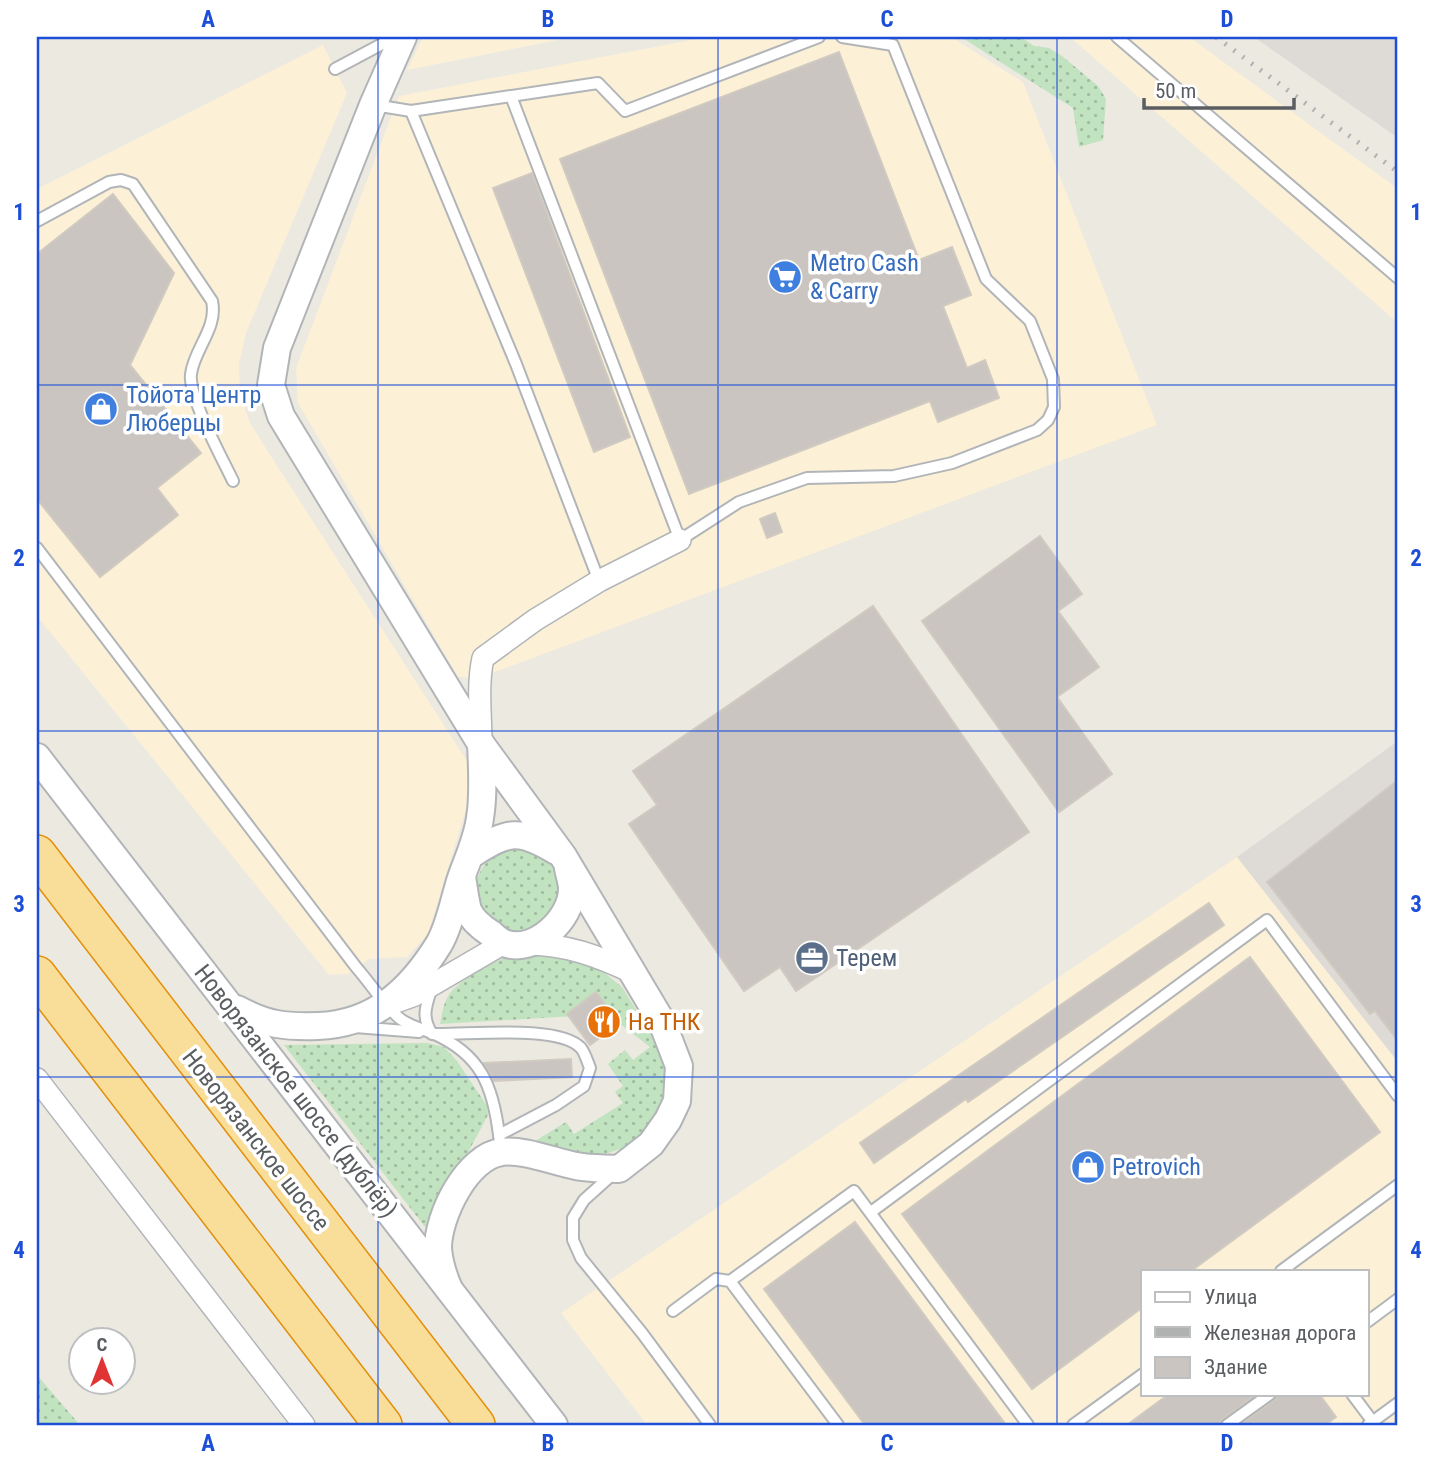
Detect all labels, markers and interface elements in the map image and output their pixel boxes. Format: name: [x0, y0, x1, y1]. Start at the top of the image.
text: A: [201, 6, 215, 33]
text: B: [542, 6, 554, 33]
text: C: [880, 6, 894, 33]
text: D: [1221, 6, 1234, 33]
scale bar: [1144, 66, 1295, 110]
text: 50 m: [1155, 79, 1196, 103]
text: 1: [13, 199, 25, 226]
text: 1: [1410, 199, 1422, 226]
place label: Metro Cash & Carry: [810, 249, 919, 305]
supermarket icon: Metro Cash & Carry: [766, 258, 804, 296]
place label: Тойота Центр Люберцы: [126, 381, 261, 437]
shop icon: Тойота Центр Люберцы: [82, 390, 120, 428]
text: 2: [13, 545, 25, 572]
text: 2: [1410, 545, 1422, 572]
text: 3: [13, 891, 25, 918]
text: 3: [1410, 891, 1422, 918]
office icon: Терем: [793, 939, 831, 977]
place label: Терем: [836, 944, 897, 972]
street label: Новорязанское шоссе (дублёр): [188, 959, 404, 1223]
restaurant icon: На ТНК: [585, 1003, 623, 1041]
place label: На ТНК: [628, 1008, 701, 1036]
street label: Новорязанское шоссе: [176, 1043, 336, 1237]
shop icon: Petrovich: [1069, 1148, 1107, 1186]
place label: Petrovich: [1112, 1153, 1201, 1181]
text: 4: [13, 1237, 25, 1264]
text: 4: [1410, 1237, 1422, 1264]
legend: [1141, 1270, 1368, 1396]
text: Улица: [1204, 1285, 1257, 1309]
text: Железная дорога: [1204, 1321, 1356, 1345]
north arrow: [66, 1326, 136, 1396]
text: С: [97, 1333, 108, 1356]
text: Здание: [1204, 1355, 1268, 1379]
text: A: [201, 1430, 215, 1457]
text: B: [542, 1430, 554, 1457]
text: C: [880, 1430, 894, 1457]
text: D: [1221, 1430, 1234, 1457]

